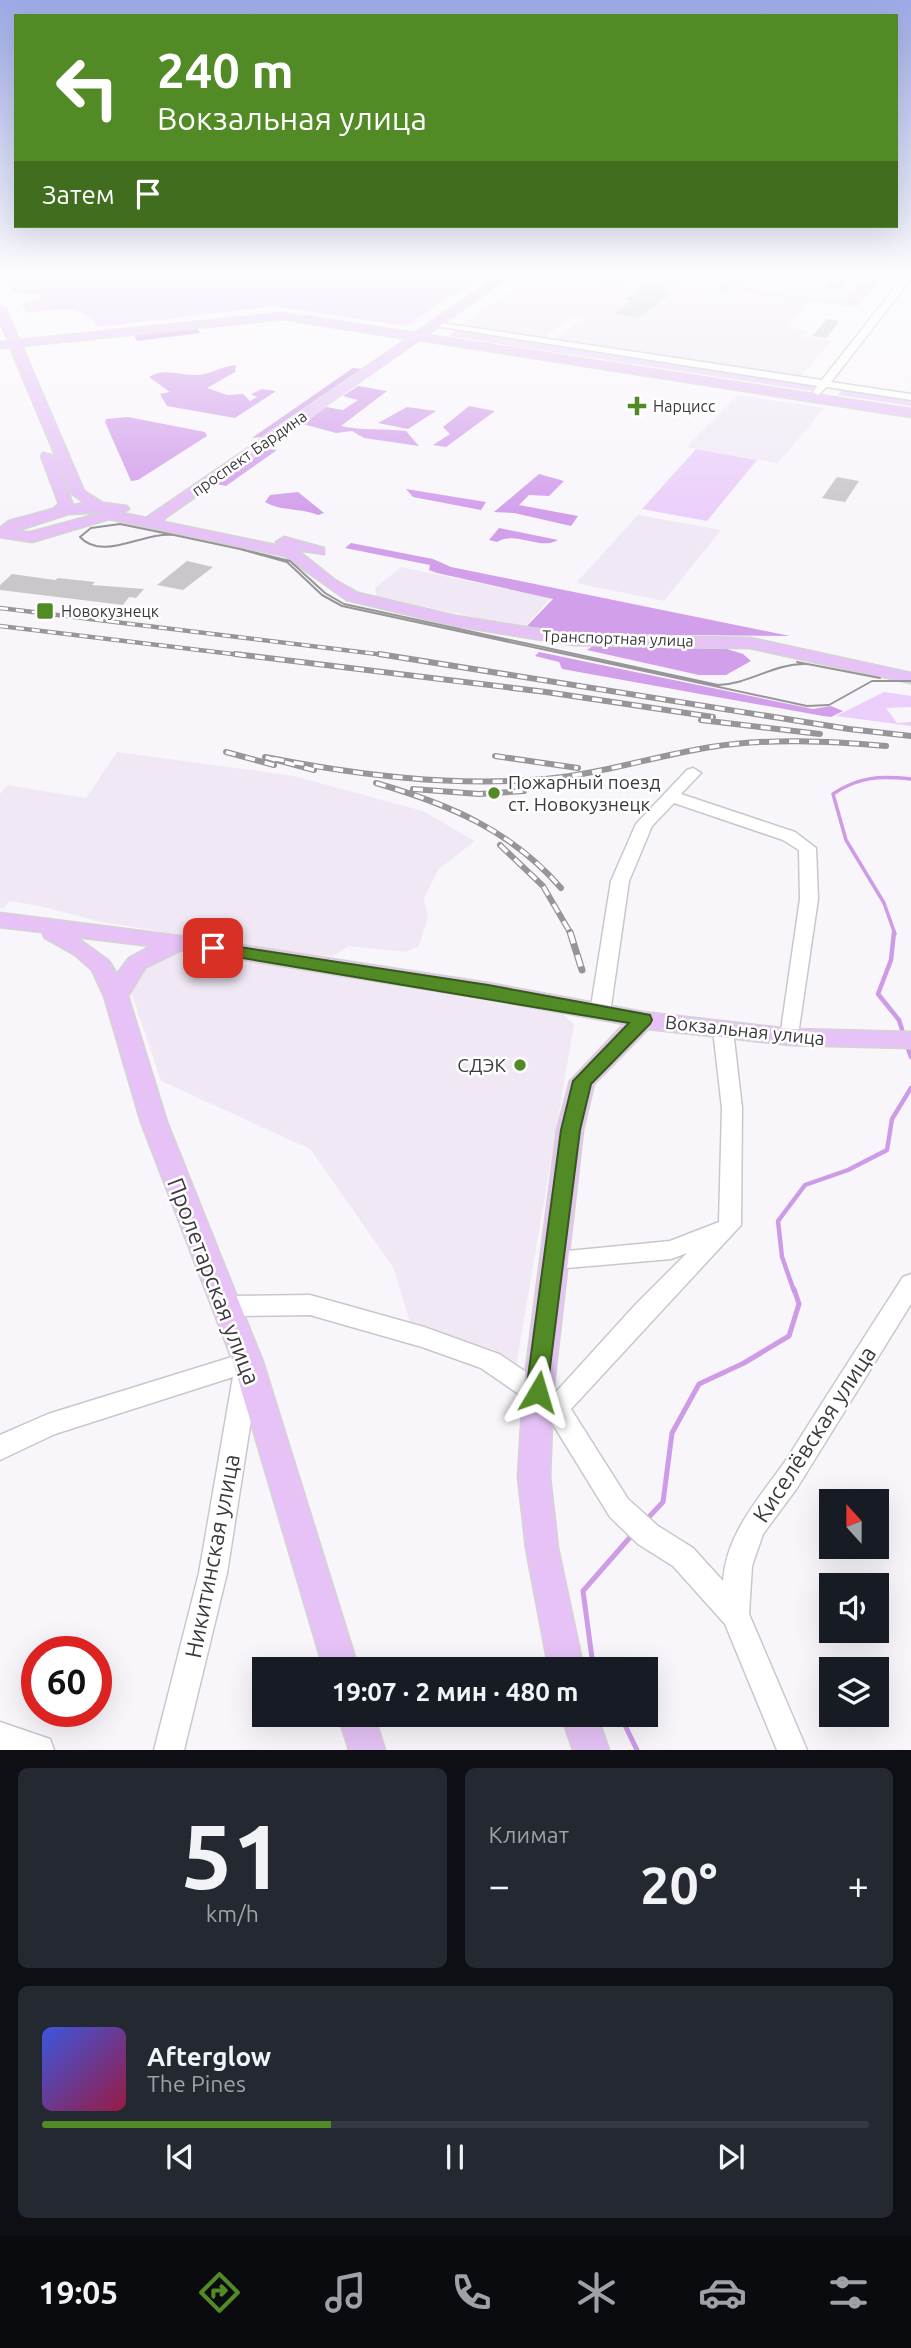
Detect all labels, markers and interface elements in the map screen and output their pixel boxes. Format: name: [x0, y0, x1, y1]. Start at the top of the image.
icon: left: [42, 42, 133, 133]
text: 240 m: [157, 42, 294, 97]
text: Вокзальная улица: [157, 100, 427, 136]
icon: arrive: [129, 175, 167, 213]
text: Затем: [42, 180, 115, 209]
marker: Нарцисс: [627, 396, 647, 416]
place label: Нарцисс: [653, 397, 716, 415]
street label: проспект Бардина: [188, 407, 310, 499]
marker: Новокузнецк: [35, 601, 55, 621]
place label: Новокузнецк: [61, 602, 159, 620]
street label: Транспортная улица: [542, 626, 694, 650]
place label: Пожарный поезд ст. Новокузнецк: [508, 771, 661, 815]
marker: Пожарный поезд ст. Новокузнецк: [486, 785, 502, 801]
pin: [183, 918, 243, 978]
icon: arrive: [194, 929, 232, 967]
street label: Вокзальная улица: [664, 1011, 826, 1049]
place label: СДЭК: [457, 1054, 506, 1076]
marker: СДЭК: [512, 1057, 528, 1073]
street label: Пролетарская улица: [163, 1174, 265, 1388]
street label: Киселёвская улица: [748, 1341, 880, 1527]
position arrow: [501, 1355, 575, 1429]
street label: Никитинская улица: [180, 1452, 244, 1660]
north arrow: [819, 1489, 889, 1559]
map controls: [819, 1489, 889, 1727]
button: sound: [819, 1573, 889, 1643]
speed limit sign: 60: [21, 1636, 112, 1727]
button: layers: [819, 1657, 889, 1727]
text: 19:07 · 2 мин · 480 m: [332, 1677, 578, 1706]
text: 51: [181, 1804, 284, 1906]
text: Климат: [489, 1822, 569, 1847]
text: 20°: [640, 1856, 717, 1914]
text: −: [489, 1864, 510, 1906]
text: +: [848, 1864, 869, 1906]
text: km/h: [206, 1901, 259, 1926]
text: Afterglow: [147, 2042, 271, 2071]
text: The Pines: [147, 2071, 246, 2096]
icon: previous: [161, 2138, 199, 2176]
icon: pause: [436, 2138, 474, 2176]
icon: next: [712, 2138, 750, 2176]
icon: directions: [195, 2268, 244, 2317]
icon: music: [321, 2268, 370, 2317]
icon: phone: [447, 2268, 496, 2317]
icon: climate: [572, 2268, 621, 2317]
icon: car: [698, 2268, 747, 2317]
icon: filters: [824, 2268, 873, 2317]
text: 19:05: [38, 2274, 118, 2310]

